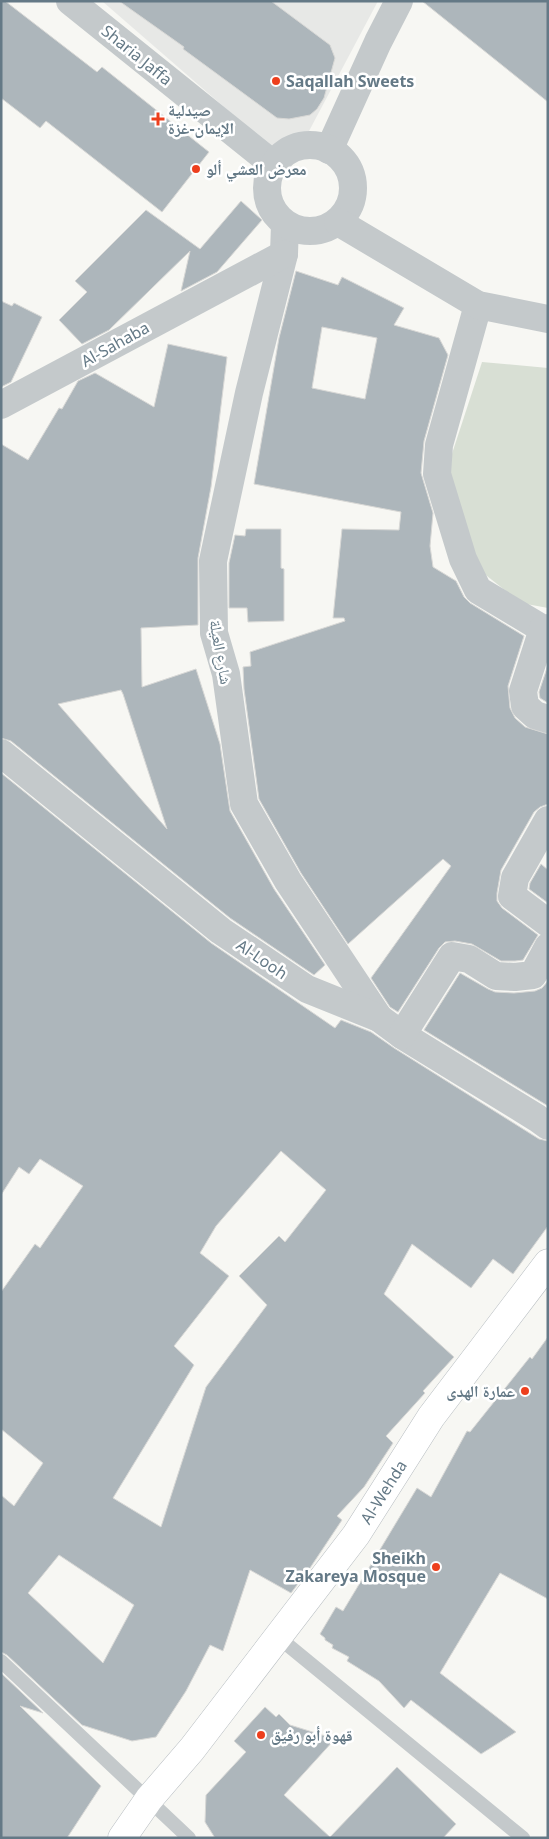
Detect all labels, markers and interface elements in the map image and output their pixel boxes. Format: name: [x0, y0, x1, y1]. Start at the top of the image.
street label: Sharia Jaffa: [97, 20, 177, 90]
place label: Saqallah Sweets: [286, 70, 414, 92]
marker: Saqallah Sweets: [270, 75, 282, 87]
place label: صيدلية الإيمان-غزة: [168, 99, 234, 139]
marker: صيدلية الإيمان-غزة: [152, 113, 164, 125]
place label: معرض العشي ألو: [206, 158, 307, 182]
marker: معرض العشي ألو: [190, 163, 202, 175]
street label: Al-Sahaba: [77, 316, 153, 372]
street label: شارع العيلة: [204, 618, 238, 686]
street label: Al-Looh: [232, 934, 292, 984]
place label: عمارة الهدى: [446, 1380, 515, 1402]
marker: عمارة الهدى: [519, 1385, 531, 1397]
street label: Al-Wehda: [355, 1456, 412, 1528]
place label: Sheikh Zakareya Mosque: [286, 1547, 426, 1587]
marker: Sheikh Zakareya Mosque: [430, 1561, 442, 1573]
place label: قهوة أبو رفيق: [271, 1724, 353, 1746]
marker: قهوة أبو رفيق: [255, 1729, 267, 1741]

